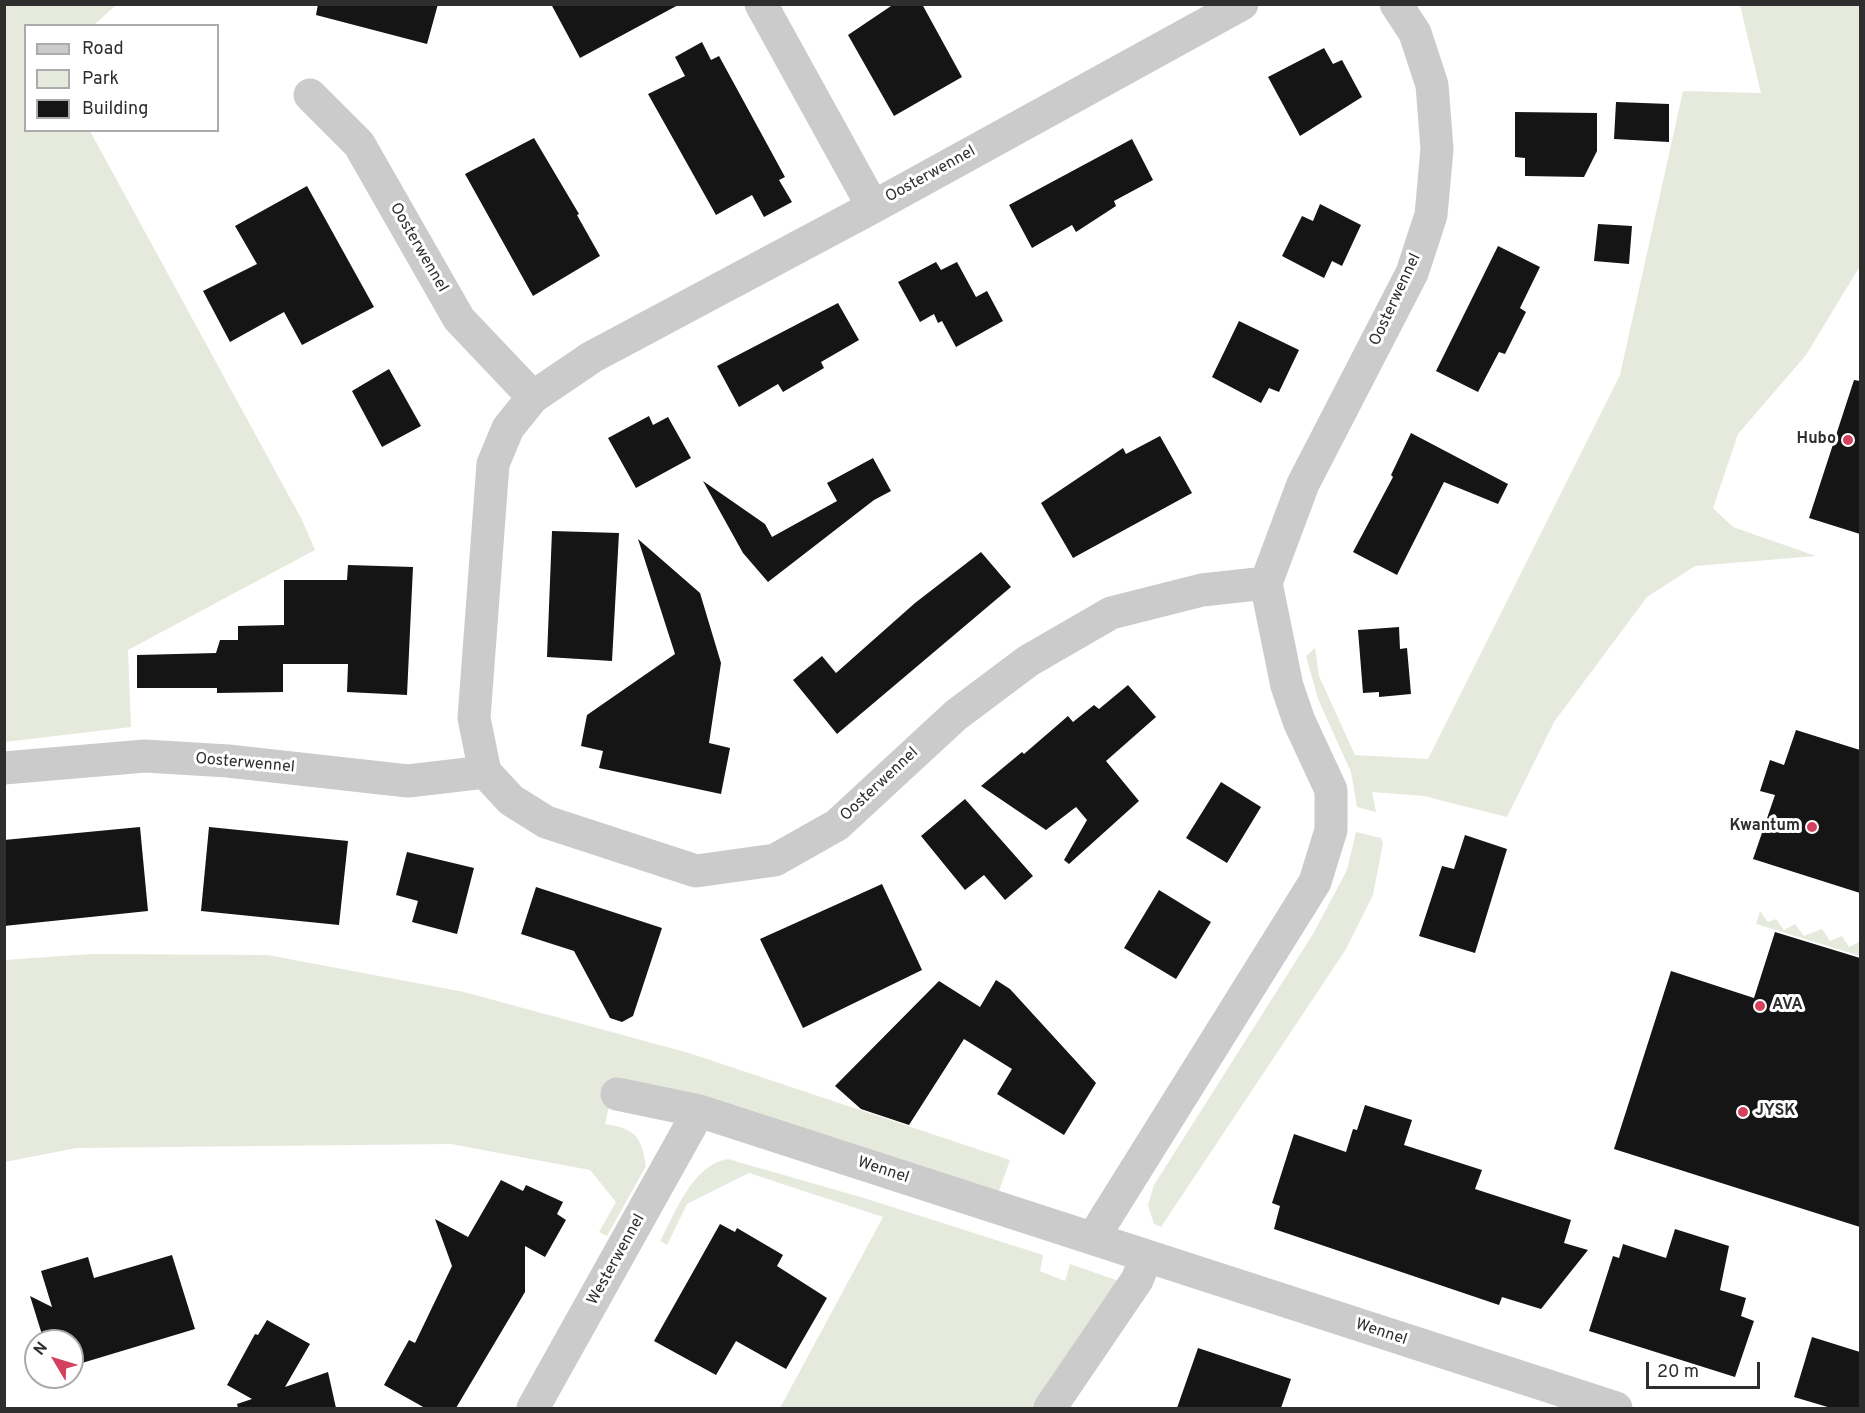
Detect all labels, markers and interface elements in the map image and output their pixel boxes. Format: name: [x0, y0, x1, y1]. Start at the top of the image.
legend: [24, 24, 219, 132]
text: Road: [82, 38, 124, 61]
text: Park: [82, 68, 119, 91]
text: Building: [82, 98, 148, 121]
street label: Oosterwennel: [883, 142, 979, 208]
street label: Oosterwennel: [385, 200, 451, 296]
street label: Oosterwennel: [1366, 251, 1426, 349]
place label: Hubo: [1797, 430, 1836, 450]
marker: Hubo: [1841, 433, 1855, 447]
street label: Oosterwennel: [837, 744, 923, 826]
street label: Oosterwennel: [194, 750, 296, 778]
place label: Kwantum: [1729, 817, 1800, 837]
marker: Kwantum: [1805, 820, 1819, 834]
place label: AVA: [1772, 996, 1803, 1016]
marker: AVA: [1753, 999, 1767, 1013]
place label: JYSK: [1755, 1102, 1796, 1122]
marker: JYSK: [1736, 1105, 1750, 1119]
street label: Wennel: [855, 1154, 911, 1188]
street label: Westerwennel: [584, 1211, 650, 1309]
street label: Wennel: [1353, 1316, 1409, 1350]
north arrow: [24, 1329, 84, 1389]
text: N: [30, 1338, 53, 1360]
scale bar: [1649, 1350, 1763, 1388]
text: 20 m: [1657, 1361, 1699, 1384]

